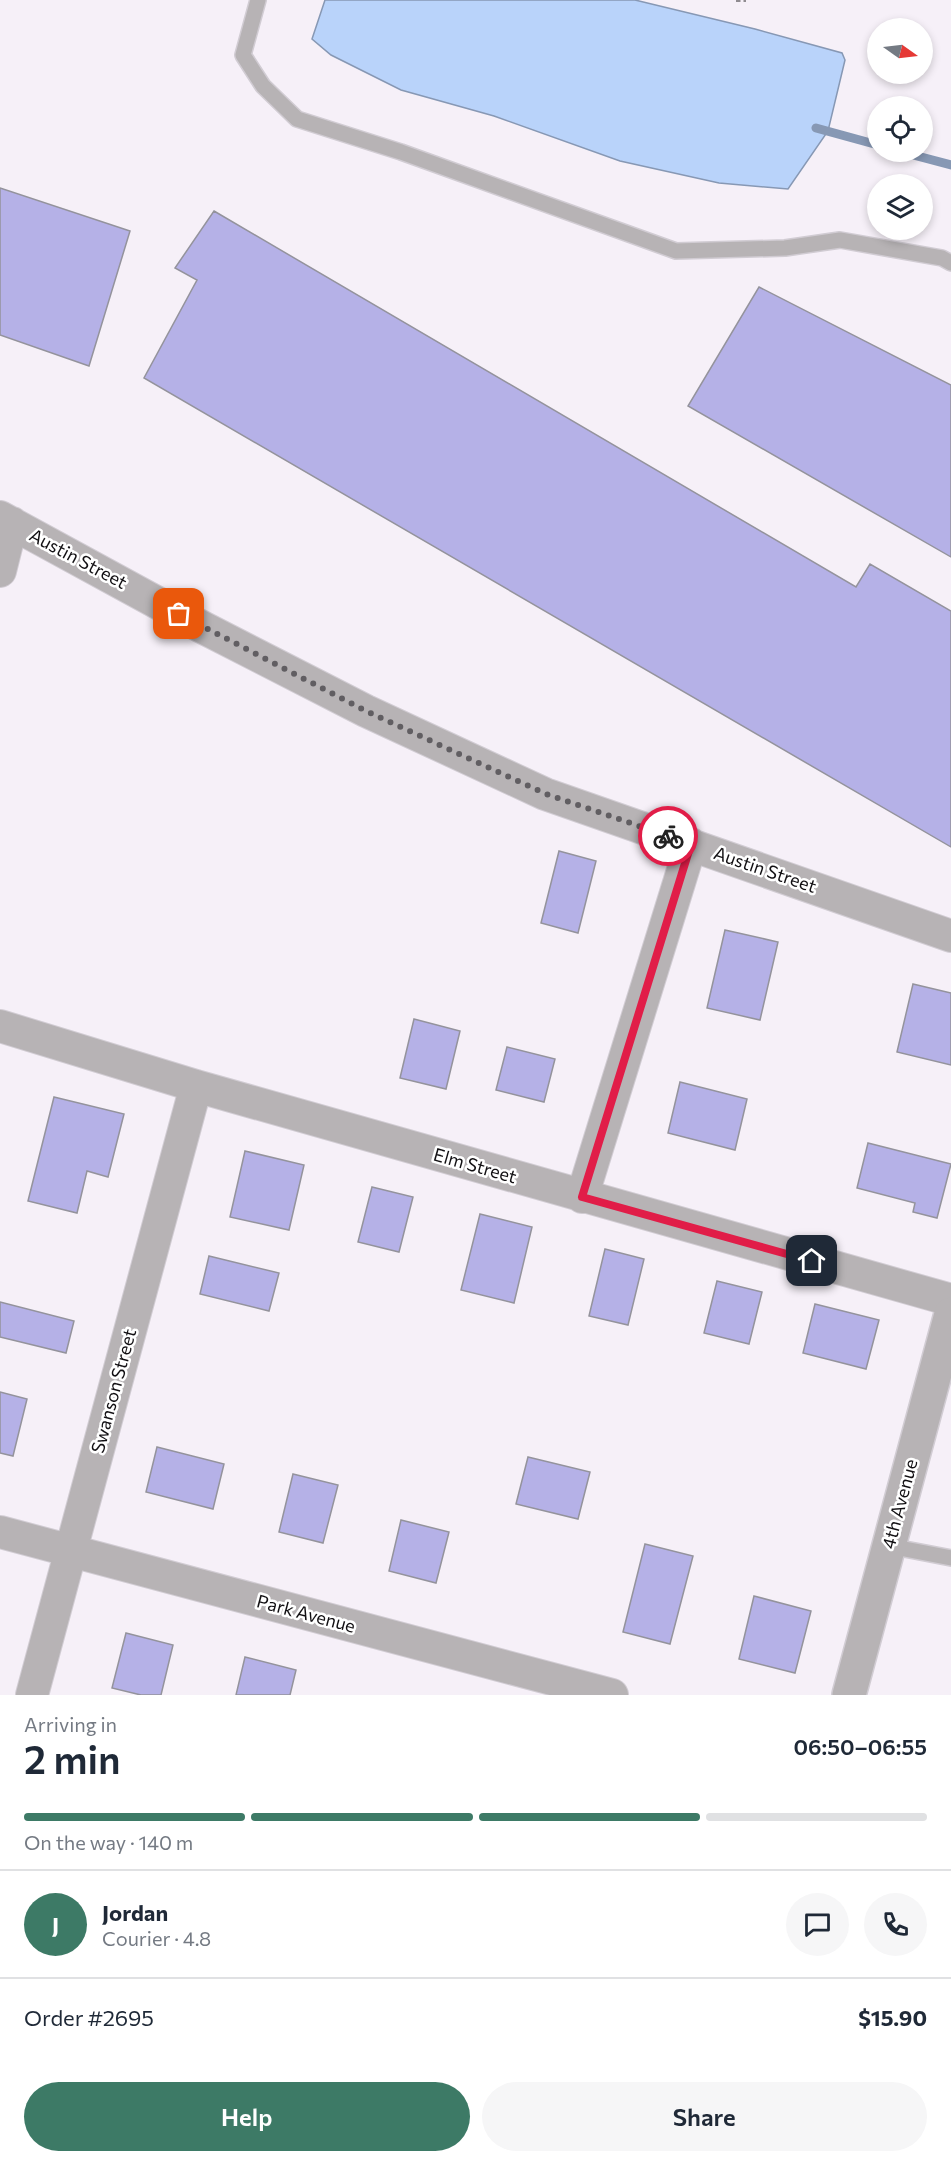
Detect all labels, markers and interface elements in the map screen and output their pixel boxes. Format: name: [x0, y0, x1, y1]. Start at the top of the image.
north arrow: [867, 18, 933, 84]
map controls: [867, 18, 933, 240]
button: locate: [867, 96, 933, 162]
button: layers: [867, 174, 933, 240]
street label: Austin Street: [26, 523, 131, 593]
pin: [153, 588, 204, 639]
icon: bag: [162, 597, 195, 630]
courier: [638, 806, 698, 866]
icon: bike: [652, 820, 685, 853]
street label: Austin Street: [711, 841, 820, 897]
street label: Elm Street: [431, 1143, 519, 1187]
pin: [786, 1235, 837, 1286]
icon: home: [795, 1244, 828, 1277]
street label: Swanson Street: [86, 1326, 140, 1455]
street label: 4th Avenue: [877, 1456, 922, 1551]
street label: Park Avenue: [255, 1589, 358, 1637]
text: Arriving in: [24, 1712, 117, 1736]
text: 06:50–06:55: [794, 1733, 927, 1760]
text: 2 min: [24, 1734, 121, 1782]
text: On the way · 140 m: [24, 1830, 193, 1854]
button: chat: [786, 1893, 849, 1956]
button: phone: [864, 1893, 927, 1956]
text: Jordan: [102, 1899, 168, 1926]
text: J: [52, 1911, 59, 1938]
text: Courier · 4.8: [102, 1926, 211, 1950]
text: Order #2695: [24, 2004, 154, 2031]
text: $15.90: [858, 2004, 927, 2031]
button: Help: [24, 2082, 470, 2151]
button: Share: [482, 2082, 927, 2151]

